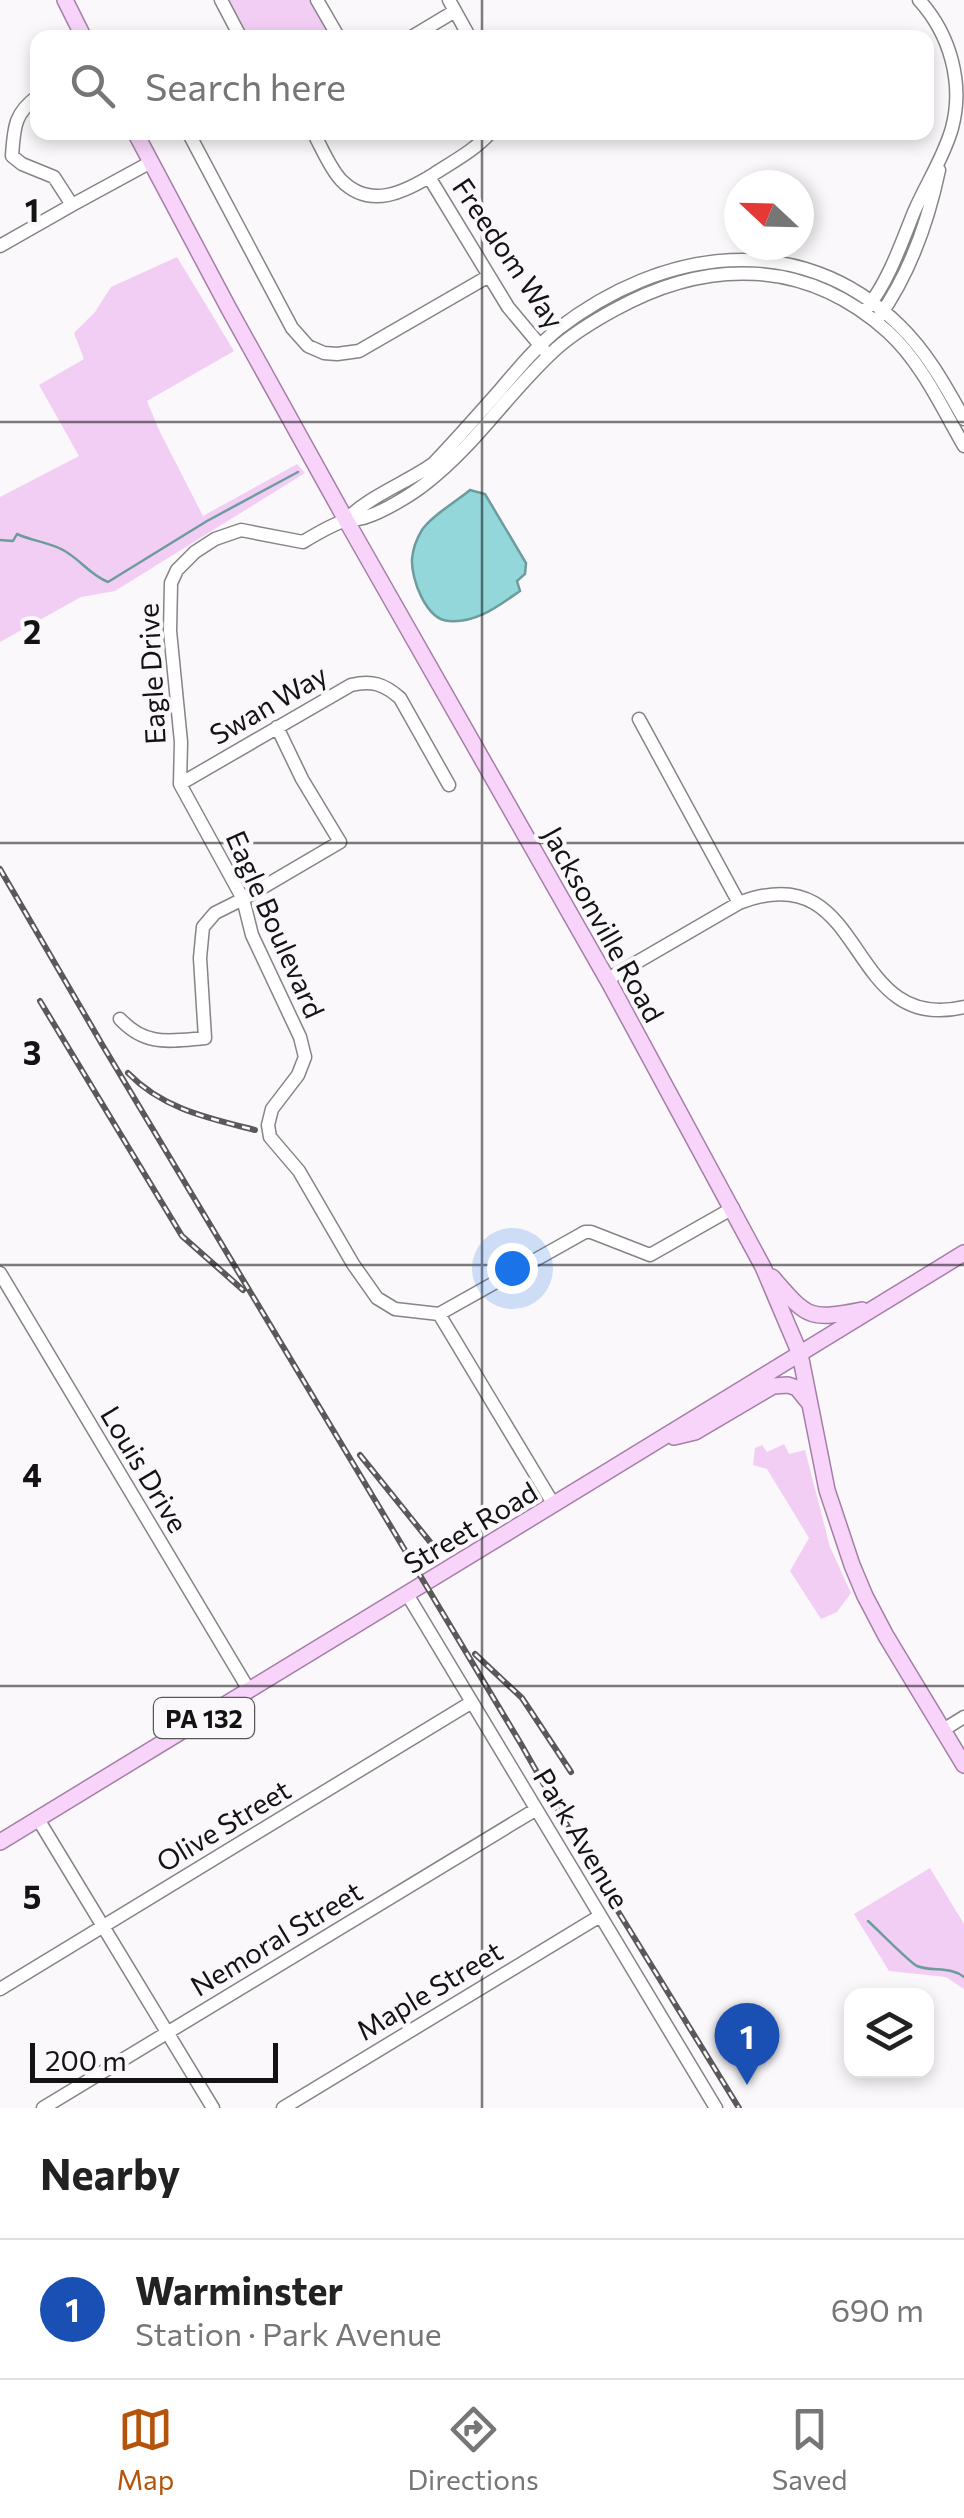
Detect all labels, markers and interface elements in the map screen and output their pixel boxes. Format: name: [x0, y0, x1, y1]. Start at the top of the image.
search box: [30, 30, 934, 140]
icon: search: [65, 58, 120, 113]
text: Search here: [145, 62, 346, 109]
north arrow: [724, 170, 814, 260]
street label: Freedom Way: [446, 171, 572, 335]
text: 1: [25, 189, 39, 229]
street label: Eagle Drive: [130, 603, 172, 745]
text: 2: [23, 611, 41, 651]
street label: Swan Way: [203, 657, 333, 751]
street label: Jacksonville Road: [536, 820, 672, 1028]
street label: Eagle Boulevard: [220, 825, 332, 1023]
text: 3: [23, 1032, 41, 1072]
your location: [487, 1243, 538, 1294]
street label: Louis Drive: [94, 1400, 196, 1538]
text: 4: [22, 1454, 42, 1494]
street label: Street Road: [397, 1474, 543, 1580]
road number: PA 132: [154, 1698, 254, 1738]
street label: Park Avenue: [527, 1762, 637, 1914]
street label: Olive Street: [150, 1772, 296, 1878]
street label: Nemoral Street: [184, 1873, 368, 2003]
text: 5: [23, 1876, 41, 1916]
street label: Maple Street: [350, 1933, 508, 2047]
map controls: [844, 1988, 934, 2078]
button: layers: [844, 1988, 934, 2078]
pin: 1: [714, 2002, 780, 2085]
scale bar: [30, 2038, 278, 2082]
text: 200 m: [45, 2043, 127, 2077]
text: Nearby: [40, 2147, 180, 2199]
text: Warminster: [135, 2266, 343, 2313]
text: 1: [65, 2289, 80, 2329]
text: 690 m: [831, 2289, 924, 2329]
text: Station · Park Avenue: [135, 2313, 442, 2353]
tab: Map: [117, 2402, 174, 2496]
tab: Directions: [407, 2402, 539, 2496]
tab: Saved: [772, 2402, 847, 2496]

